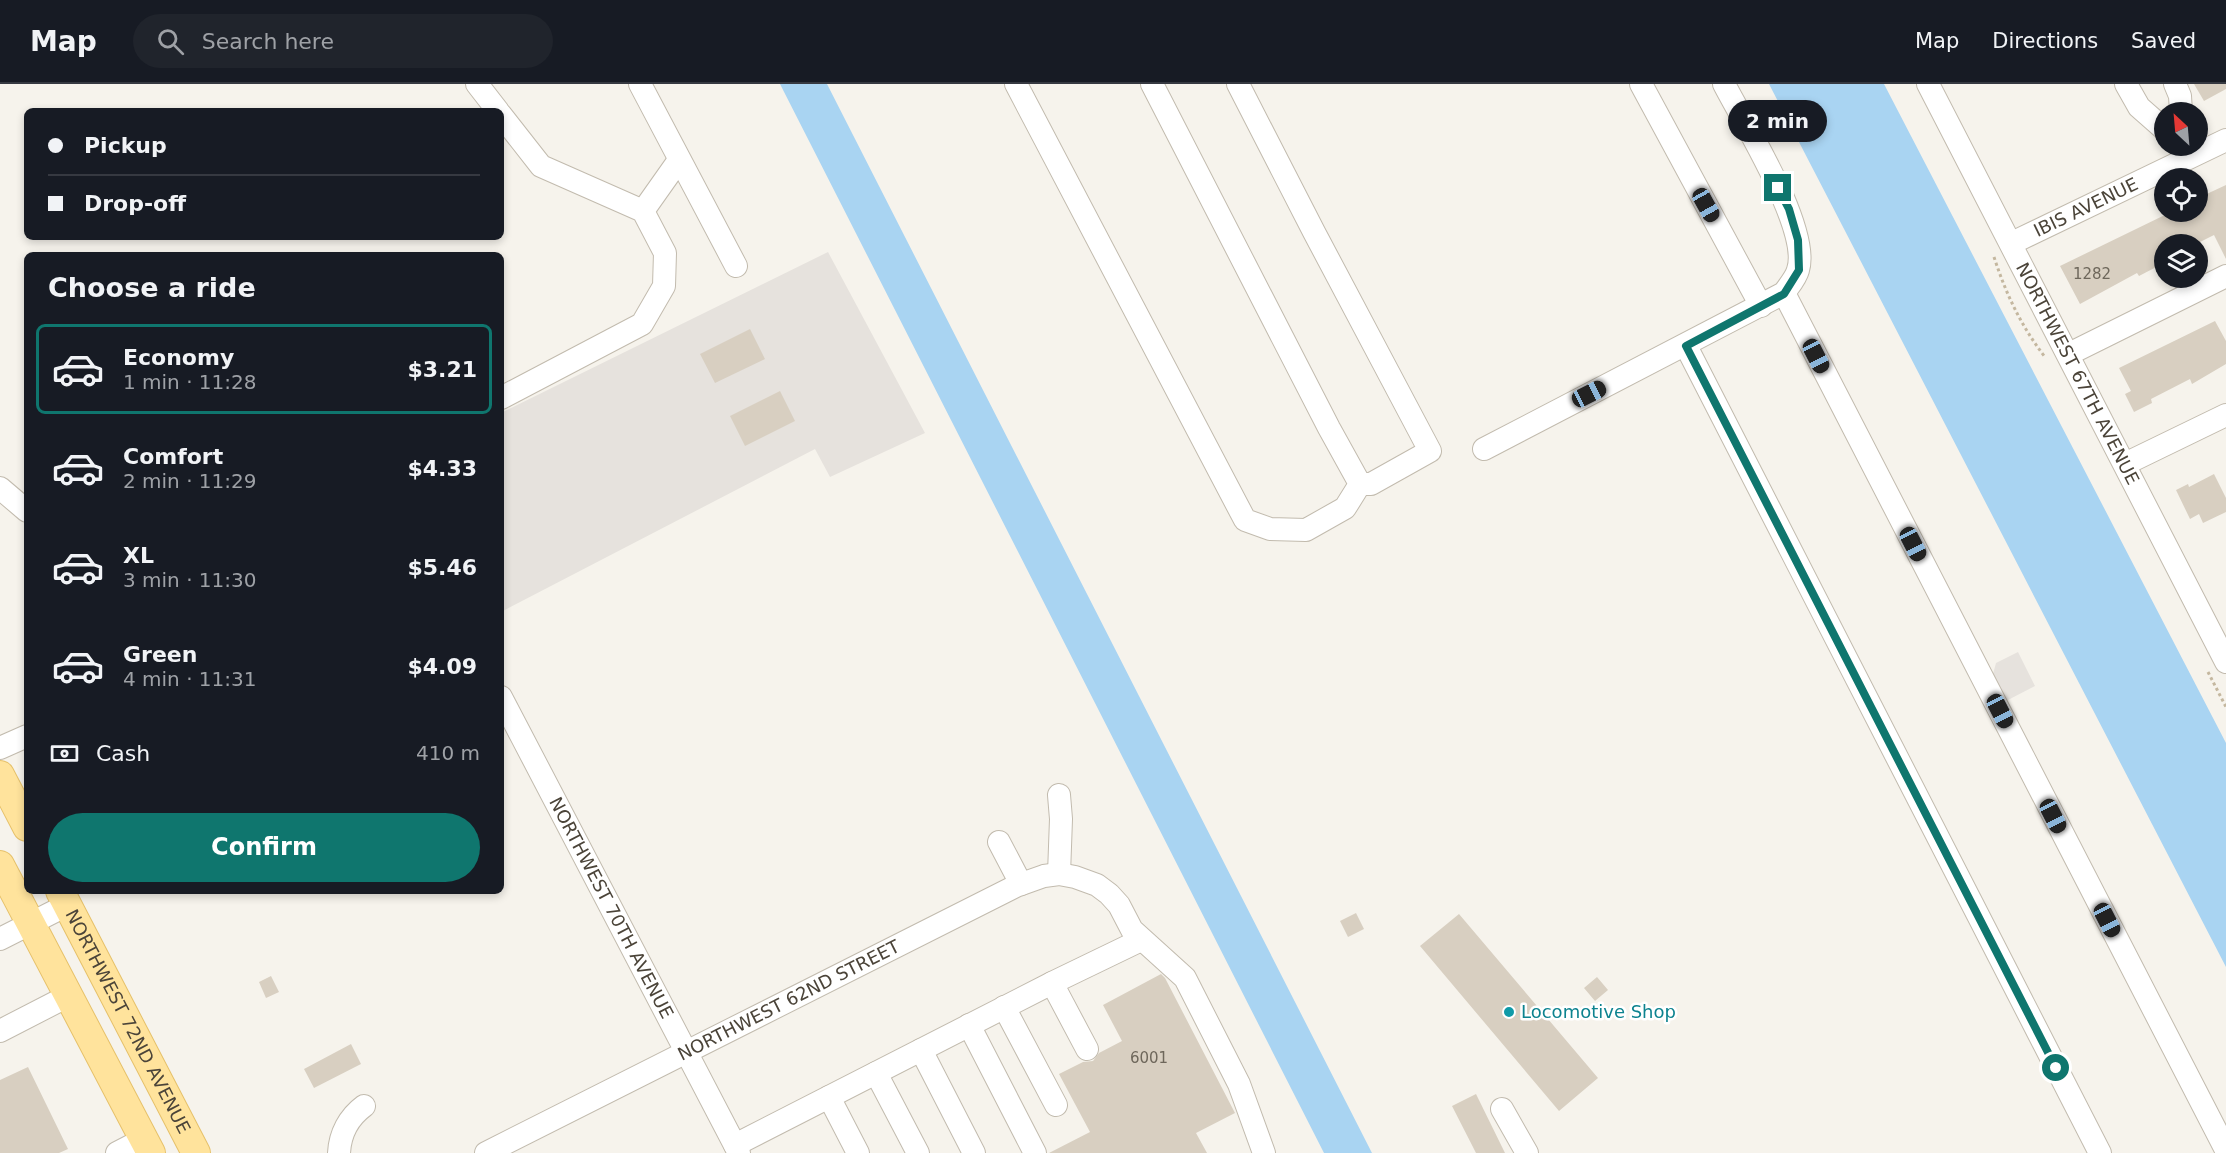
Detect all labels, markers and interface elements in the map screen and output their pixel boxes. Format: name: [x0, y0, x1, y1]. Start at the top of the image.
search box: [133, 14, 553, 68]
text: Map: [30, 25, 97, 58]
icon: search: [154, 25, 187, 58]
text: Search here: [202, 29, 334, 54]
text: Map: [1915, 29, 1959, 53]
text: Directions: [1992, 29, 2098, 53]
text: Saved: [2131, 29, 2196, 53]
callout: 2 min: [1728, 101, 1828, 143]
north arrow: [2154, 102, 2208, 156]
map controls: [2154, 102, 2208, 288]
text: 2 min: [1746, 109, 1809, 133]
text: Pickup: [84, 133, 167, 158]
button: locate: [2154, 168, 2208, 222]
street label: IBIS AVENUE: [2030, 173, 2141, 241]
route end: [1764, 174, 1791, 201]
car: [1689, 185, 1723, 225]
text: Drop-off: [84, 191, 186, 216]
button: layers: [2154, 234, 2208, 288]
street label: NORTHWEST 67TH AVENUE: [2012, 259, 2144, 488]
house number: 1282: [2073, 265, 2111, 283]
text: Choose a ride: [48, 272, 256, 303]
car: [1800, 336, 1832, 376]
icon: car: [51, 342, 105, 396]
text: Economy: [123, 345, 234, 370]
text: $3.21: [407, 357, 477, 382]
text: 1 min · 11:28: [123, 370, 257, 394]
car: [1569, 378, 1609, 410]
icon: car: [51, 441, 105, 495]
text: Comfort: [123, 444, 223, 469]
text: $4.33: [407, 456, 477, 481]
text: 2 min · 11:29: [123, 469, 257, 493]
car: [1897, 524, 1929, 564]
icon: car: [51, 540, 105, 594]
text: XL: [123, 543, 154, 568]
text: $5.46: [407, 555, 477, 580]
text: 3 min · 11:30: [123, 568, 257, 592]
icon: car: [51, 639, 105, 693]
text: Green: [123, 642, 197, 667]
text: $4.09: [407, 654, 477, 679]
text: 4 min · 11:31: [123, 667, 257, 691]
car: [1984, 691, 2016, 731]
icon: cash: [48, 737, 81, 770]
text: Cash: [96, 741, 150, 766]
text: 410 m: [416, 741, 480, 765]
street label: NORTHWEST 70TH AVENUE: [545, 793, 678, 1022]
car: [2037, 796, 2069, 836]
button: Confirm: [48, 813, 480, 882]
car: [2091, 900, 2123, 940]
street label: NORTHWEST 72ND AVENUE: [61, 906, 195, 1137]
street label: NORTHWEST 62ND STREET: [674, 935, 904, 1065]
place label: Locomotive Shop: [1521, 1001, 1676, 1022]
marker: Locomotive Shop: [1502, 1005, 1516, 1019]
house number: 6001: [1130, 1049, 1168, 1067]
route start: [2042, 1054, 2069, 1081]

